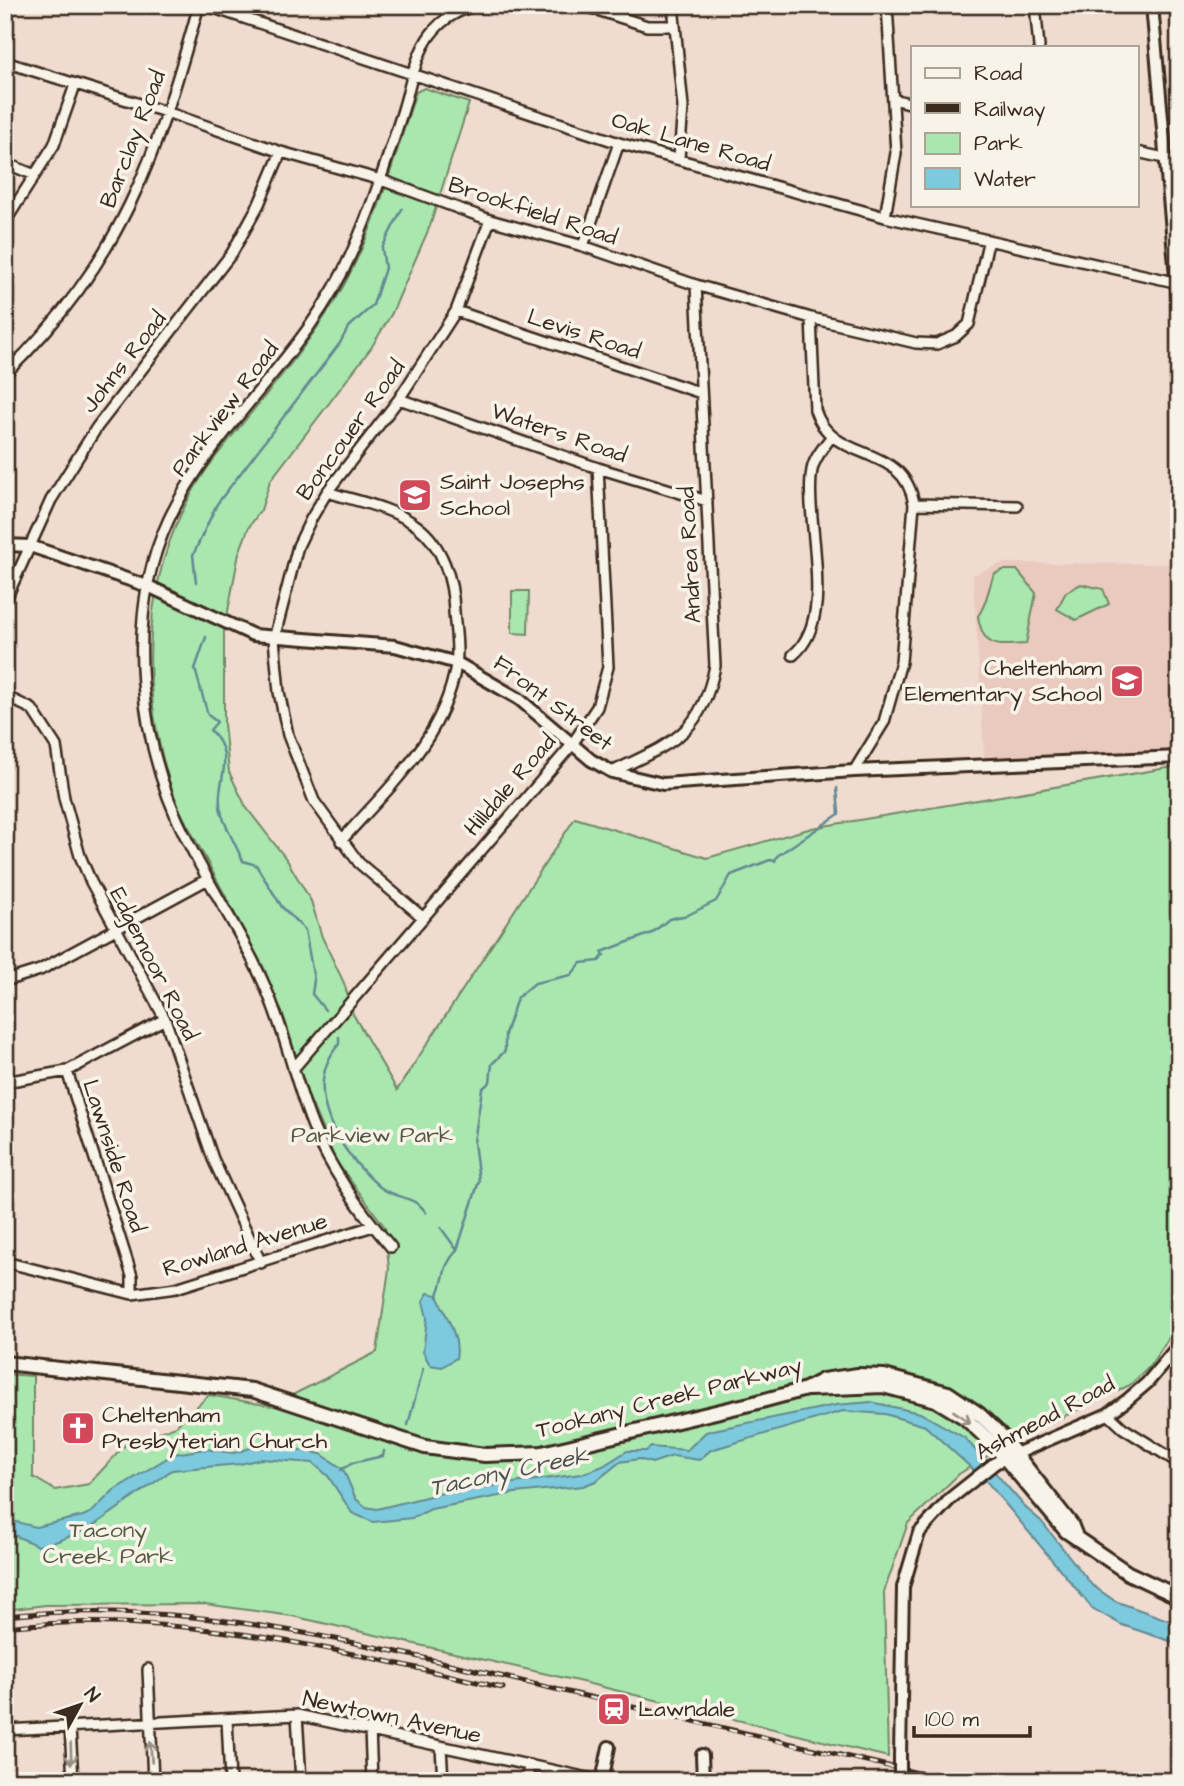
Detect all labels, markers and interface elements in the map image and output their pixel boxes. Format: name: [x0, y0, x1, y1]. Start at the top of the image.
legend: [911, 46, 1138, 206]
text: Road: [974, 59, 1022, 88]
street label: Barclay Road: [92, 65, 175, 213]
text: Railway: [974, 95, 1046, 126]
street label: Oak Lane Road: [608, 104, 774, 180]
text: Park: [974, 129, 1023, 158]
text: Water: [974, 165, 1036, 194]
street label: Brookfield Road: [444, 169, 622, 253]
street label: Levis Road: [523, 301, 645, 367]
street label: Johns Road: [74, 304, 174, 420]
street label: Parkview Road: [164, 335, 287, 483]
street label: Boncouer Road: [289, 353, 413, 507]
street label: Waters Road: [487, 395, 631, 471]
place label: Saint Josephs School: [440, 466, 585, 524]
school or university icon: Saint Josephs School: [396, 476, 434, 514]
street label: Andrea Road: [670, 486, 710, 624]
street label: Front Street: [486, 647, 620, 759]
place label: Cheltenham Elementary School: [905, 652, 1102, 711]
school or university icon: Cheltenham Elementary School: [1108, 662, 1146, 700]
street label: Hilldale Road: [457, 727, 564, 843]
street label: Edgemoor Road: [101, 882, 207, 1047]
street label: Lawnside Road: [74, 1075, 154, 1237]
park label: Parkview Park: [291, 1119, 453, 1151]
street label: Rowland Avenue: [159, 1205, 331, 1285]
street label: Tookany Creek Parkway: [533, 1349, 806, 1447]
street label: Ashmead Road: [970, 1368, 1120, 1468]
place label: Cheltenham Presbyterian Church: [102, 1399, 328, 1458]
church icon: Cheltenham Presbyterian Church: [59, 1409, 97, 1447]
one-way arrow: [952, 1410, 971, 1424]
water label: Tacony Creek: [426, 1438, 593, 1505]
park label: Tacony Creek Park: [43, 1514, 173, 1572]
north arrow: [46, 1670, 116, 1740]
text: N: [78, 1682, 106, 1708]
street label: Newtown Avenue: [300, 1682, 484, 1752]
station icon: Lawndale: [595, 1690, 633, 1728]
place label: Lawndale: [638, 1693, 735, 1725]
scale bar: [914, 1695, 1030, 1739]
text: 100 m: [925, 1705, 980, 1734]
one-way arrow: [144, 1741, 157, 1764]
one-way arrow: [65, 1742, 78, 1765]

